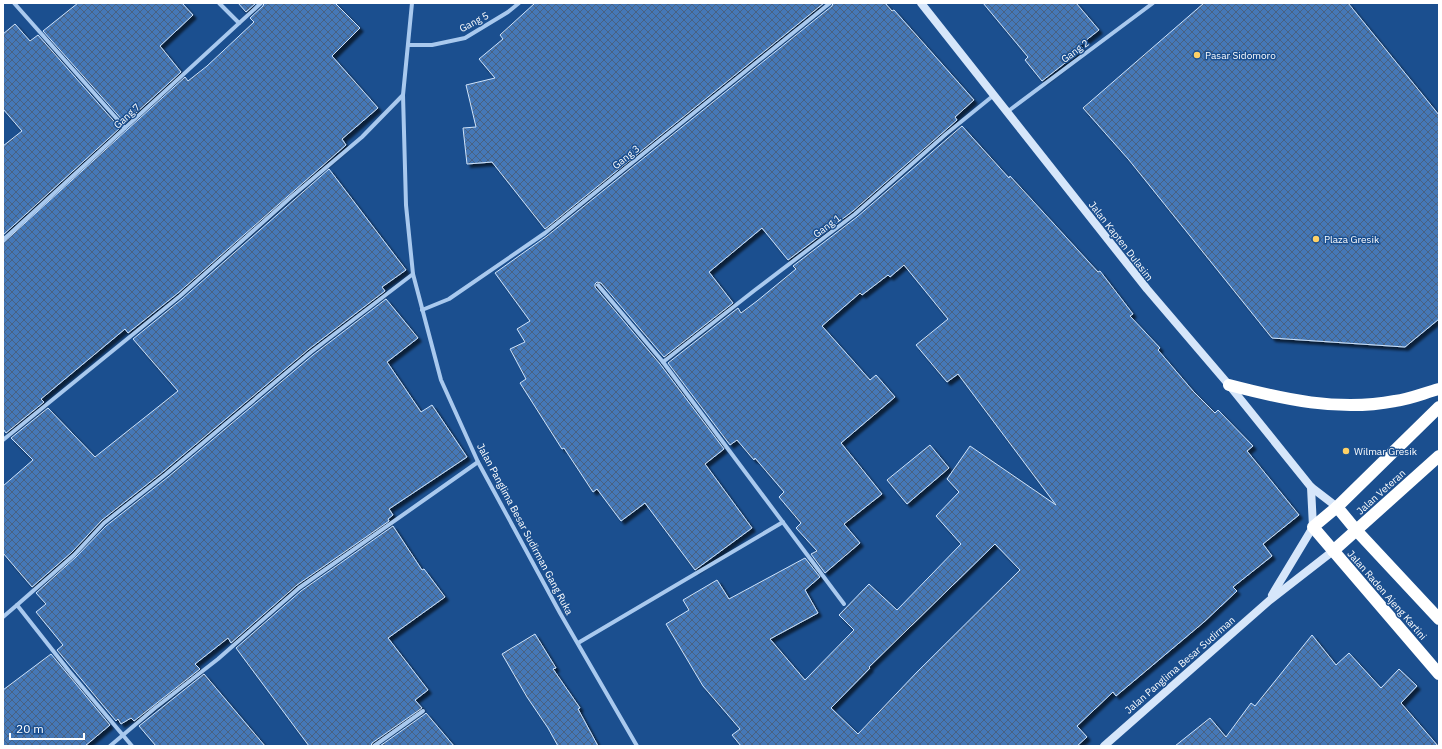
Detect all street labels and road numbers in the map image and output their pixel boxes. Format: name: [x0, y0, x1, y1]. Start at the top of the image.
street label: Gang 5: [457, 9, 491, 35]
street label: Gang 2: [1058, 36, 1092, 66]
street label: Gang 7: [111, 100, 143, 132]
street label: Gang 3: [610, 142, 642, 172]
street label: Jalan Kapten Dulasim: [1086, 199, 1156, 283]
street label: Gang 1: [810, 211, 844, 241]
street label: Jalan Panglima Besar Sudirman Gang Ruka: [474, 441, 576, 618]
street label: Jalan Veteran: [1354, 467, 1408, 517]
street label: Jalan Raden Ajeng Kartini: [1344, 547, 1430, 643]
street label: Jalan Panglima Besar Sudirman: [1122, 614, 1238, 716]

